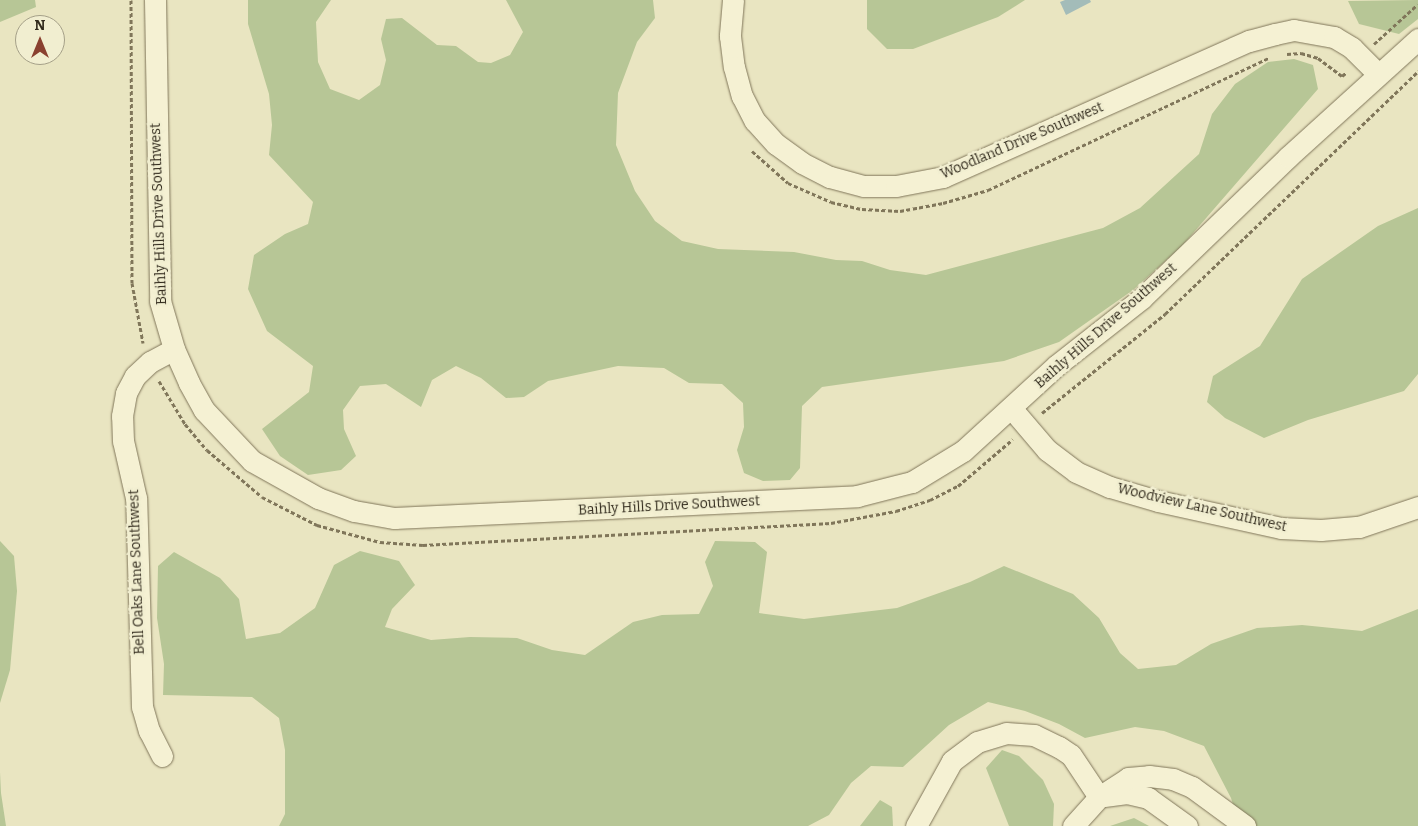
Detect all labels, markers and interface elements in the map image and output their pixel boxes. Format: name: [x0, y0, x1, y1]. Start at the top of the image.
north arrow: [15, 15, 65, 65]
text: N: [35, 17, 45, 34]
street label: Woodland Drive Southwest: [938, 99, 1106, 183]
street label: Baihly Hills Drive Southwest: [147, 123, 171, 305]
street label: Baihly Hills Drive Southwest: [1032, 260, 1180, 392]
street label: Woodview Lane Southwest: [1116, 480, 1288, 536]
street label: Bell Oaks Lane Southwest: [126, 489, 148, 655]
street label: Baihly Hills Drive Southwest: [578, 493, 760, 519]

